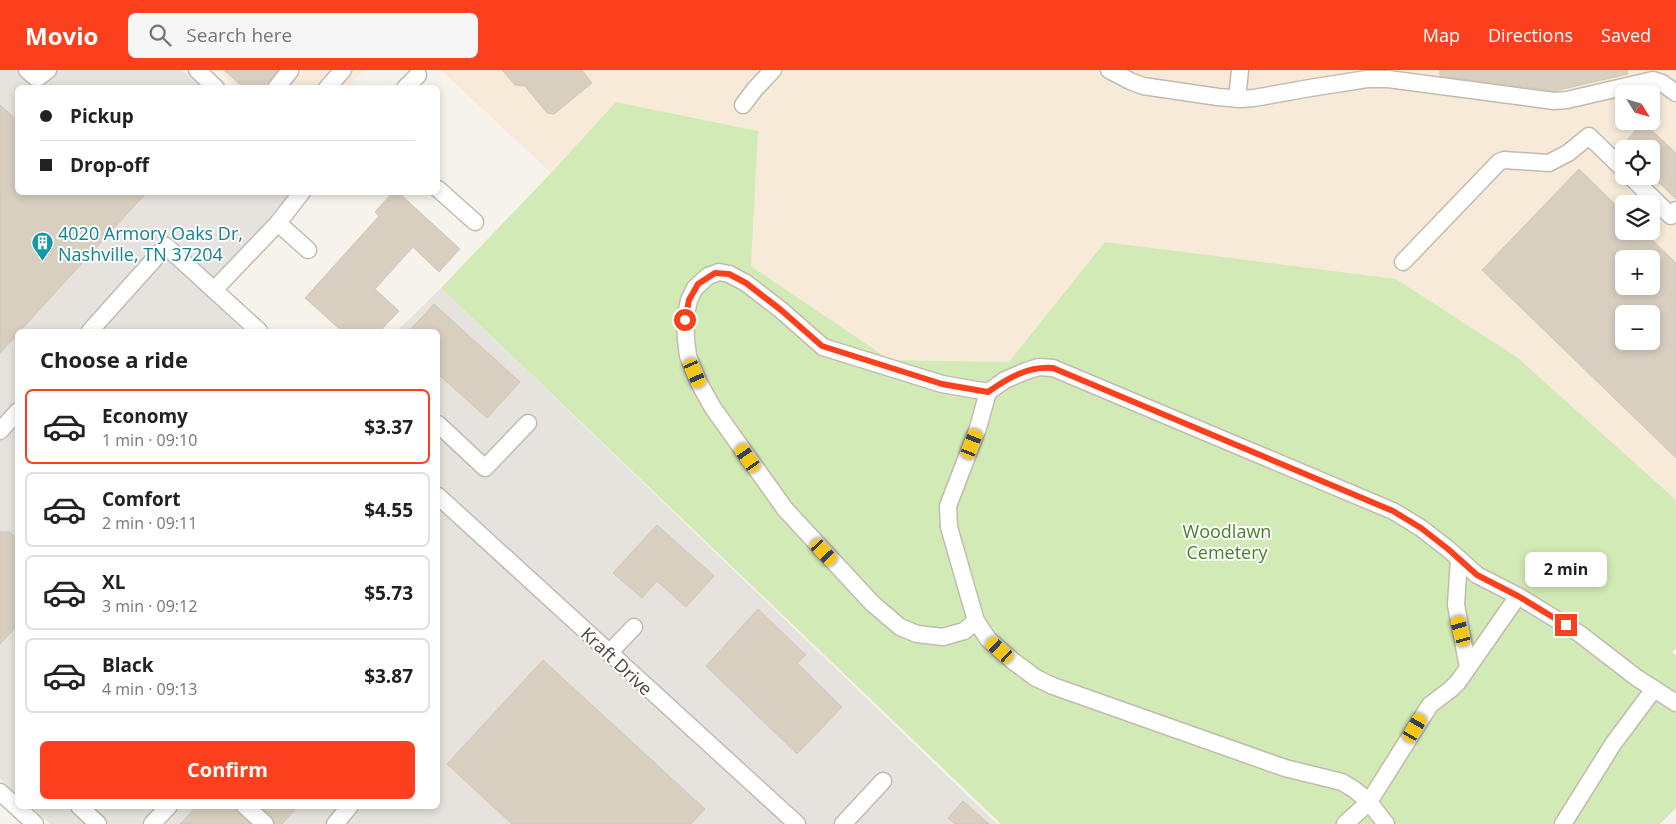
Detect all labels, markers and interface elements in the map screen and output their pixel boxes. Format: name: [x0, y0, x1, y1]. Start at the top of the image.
search box: [128, 13, 478, 58]
text: Movio: [25, 19, 98, 52]
icon: search: [146, 21, 174, 49]
text: Search here: [186, 22, 292, 48]
text: Map: [1423, 23, 1460, 47]
text: Directions: [1488, 23, 1573, 47]
text: Saved: [1601, 23, 1651, 47]
north arrow: [1615, 85, 1660, 130]
map controls: [1615, 85, 1660, 350]
text: Pickup: [70, 103, 134, 129]
button: locate: [1615, 140, 1660, 185]
text: Drop-off: [70, 152, 149, 178]
button: layers: [1615, 195, 1660, 240]
place label: 4020 Armory Oaks Dr, Nashville, TN 37204: [58, 221, 243, 266]
building icon: 4020 Armory Oaks Dr, Nashville, TN 37204: [30, 231, 54, 262]
button: +: [1615, 250, 1660, 295]
button: −: [1615, 305, 1660, 350]
route start: [674, 309, 696, 331]
text: Choose a ride: [40, 344, 188, 374]
car: [682, 356, 707, 390]
text: Economy: [102, 403, 188, 429]
icon: car: [42, 404, 87, 449]
text: $3.37: [364, 414, 413, 440]
car: [959, 427, 984, 461]
text: 1 min · 09:10: [102, 429, 197, 451]
car: [733, 441, 762, 475]
text: Comfort: [102, 486, 181, 512]
icon: car: [42, 487, 87, 532]
text: $4.55: [364, 497, 413, 523]
text: 2 min · 09:11: [102, 512, 197, 534]
park label: Woodlawn Cemetery: [1183, 519, 1271, 564]
car: [808, 536, 839, 568]
callout: 2 min: [1525, 552, 1607, 588]
text: 2 min: [1544, 558, 1588, 580]
text: XL: [102, 569, 125, 595]
icon: car: [42, 570, 87, 615]
text: $5.73: [364, 580, 413, 606]
text: 3 min · 09:12: [102, 595, 197, 617]
route end: [1555, 614, 1577, 636]
car: [1449, 615, 1472, 647]
street label: Kraft Drive: [576, 622, 658, 700]
car: [983, 634, 1016, 666]
text: Black: [102, 652, 154, 678]
icon: car: [42, 653, 87, 698]
text: $3.87: [364, 663, 413, 689]
text: 4 min · 09:13: [102, 678, 197, 700]
car: [1401, 711, 1428, 745]
button: Confirm: [40, 741, 415, 799]

